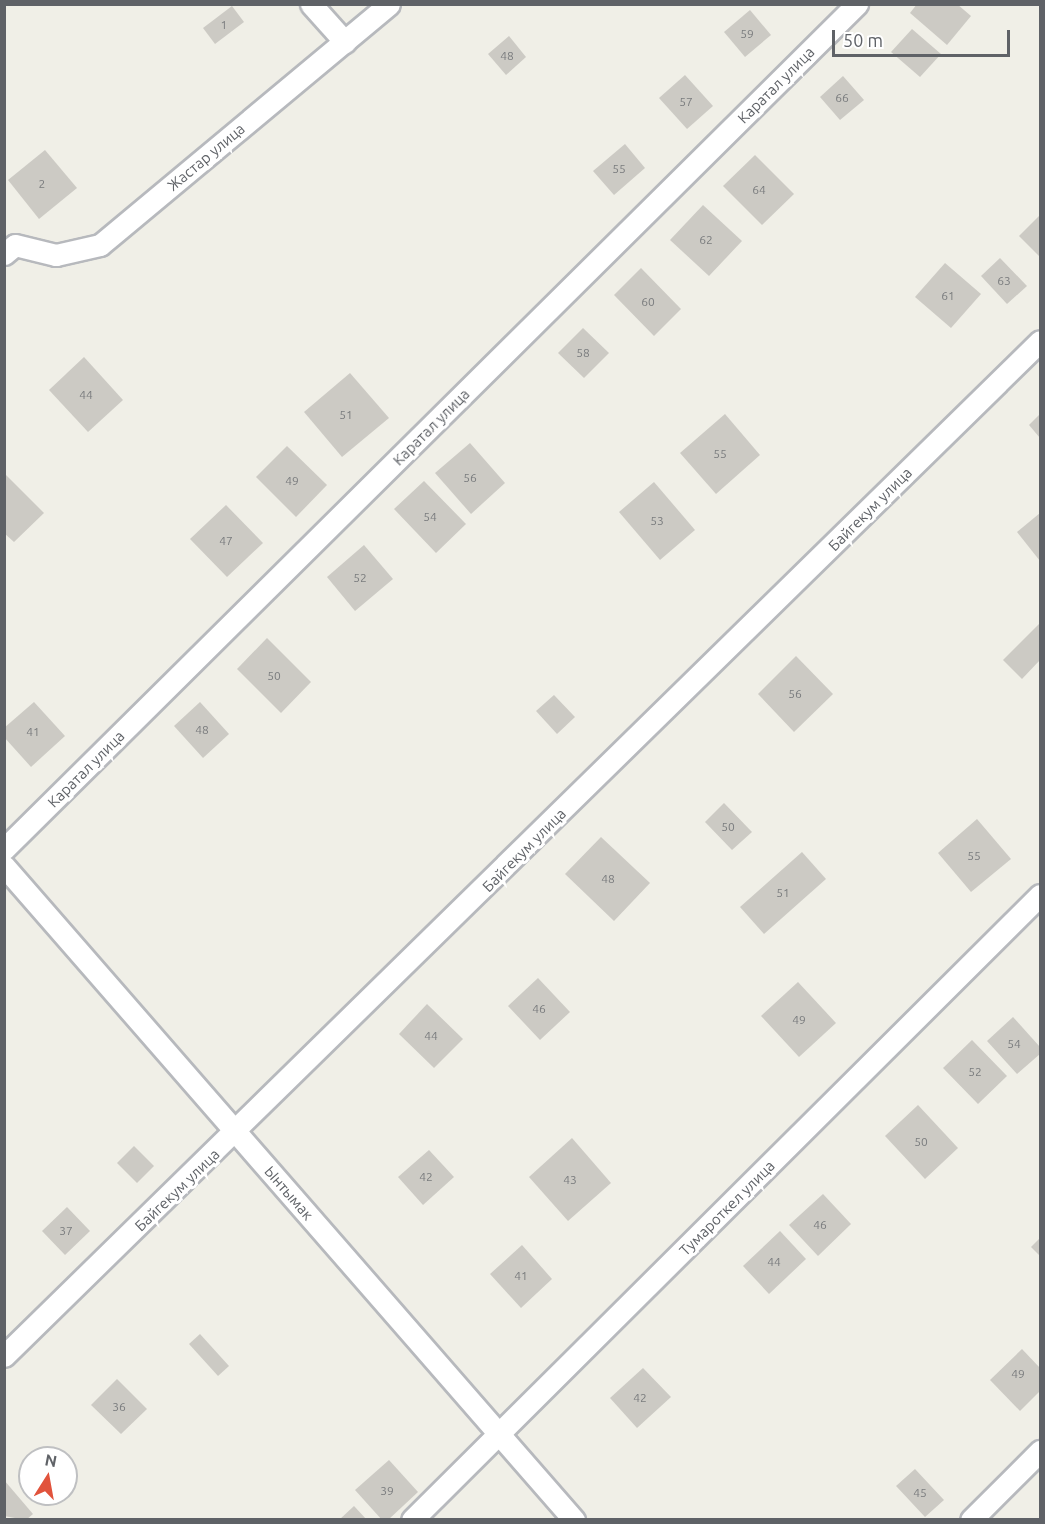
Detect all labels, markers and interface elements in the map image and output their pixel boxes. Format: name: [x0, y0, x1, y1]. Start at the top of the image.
house number: 1: [221, 18, 227, 32]
scale bar: [835, 18, 1014, 56]
house number: 59: [740, 27, 754, 41]
text: 50 m: [843, 30, 883, 50]
street label: Каратал улица: [734, 43, 818, 127]
house number: 48: [500, 49, 514, 63]
house number: 66: [835, 91, 849, 105]
house number: 57: [679, 95, 693, 109]
street label: Жастар улица: [164, 119, 248, 195]
house number: 55: [612, 162, 626, 176]
house number: 2: [39, 177, 45, 191]
house number: 64: [752, 183, 766, 197]
house number: 62: [699, 233, 713, 247]
house number: 63: [997, 274, 1011, 288]
house number: 61: [941, 289, 955, 303]
house number: 60: [641, 295, 655, 309]
house number: 58: [576, 346, 590, 360]
street label: Каратал улица: [389, 385, 473, 469]
house number: 44: [79, 388, 93, 402]
house number: 51: [339, 408, 353, 422]
house number: 55: [713, 447, 727, 461]
street label: Байгекум улица: [825, 464, 915, 554]
house number: 56: [463, 471, 477, 485]
house number: 49: [285, 474, 299, 488]
house number: 54: [423, 510, 437, 524]
house number: 53: [650, 514, 664, 528]
house number: 47: [219, 534, 233, 548]
house number: 52: [353, 571, 367, 585]
house number: 50: [267, 669, 281, 683]
house number: 56: [788, 687, 802, 701]
house number: 48: [195, 723, 209, 737]
house number: 41: [26, 725, 40, 739]
street label: Каратал улица: [44, 727, 128, 811]
street label: Байгекум улица: [479, 805, 569, 895]
house number: 50: [721, 820, 735, 834]
house number: 55: [967, 849, 981, 863]
house number: 48: [601, 872, 615, 886]
house number: 51: [776, 886, 790, 900]
house number: 46: [532, 1002, 546, 1016]
house number: 49: [792, 1013, 806, 1027]
house number: 44: [424, 1029, 438, 1043]
house number: 54: [1007, 1037, 1021, 1051]
house number: 52: [968, 1065, 982, 1079]
house number: 50: [914, 1135, 928, 1149]
street label: Байгекум улица: [131, 1145, 223, 1235]
street label: Тумароткел улица: [676, 1157, 778, 1259]
street label: Ынтымак: [261, 1162, 317, 1224]
house number: 42: [419, 1170, 433, 1184]
house number: 43: [563, 1173, 577, 1187]
house number: 46: [813, 1218, 827, 1232]
house number: 37: [59, 1224, 73, 1238]
house number: 44: [767, 1255, 781, 1269]
house number: 41: [514, 1269, 528, 1283]
house number: 49: [1011, 1367, 1025, 1381]
house number: 42: [633, 1391, 647, 1405]
house number: 36: [112, 1400, 126, 1414]
north arrow: [18, 1446, 78, 1506]
text: N: [43, 1450, 59, 1470]
house number: 39: [380, 1484, 394, 1498]
house number: 45: [913, 1486, 927, 1500]

